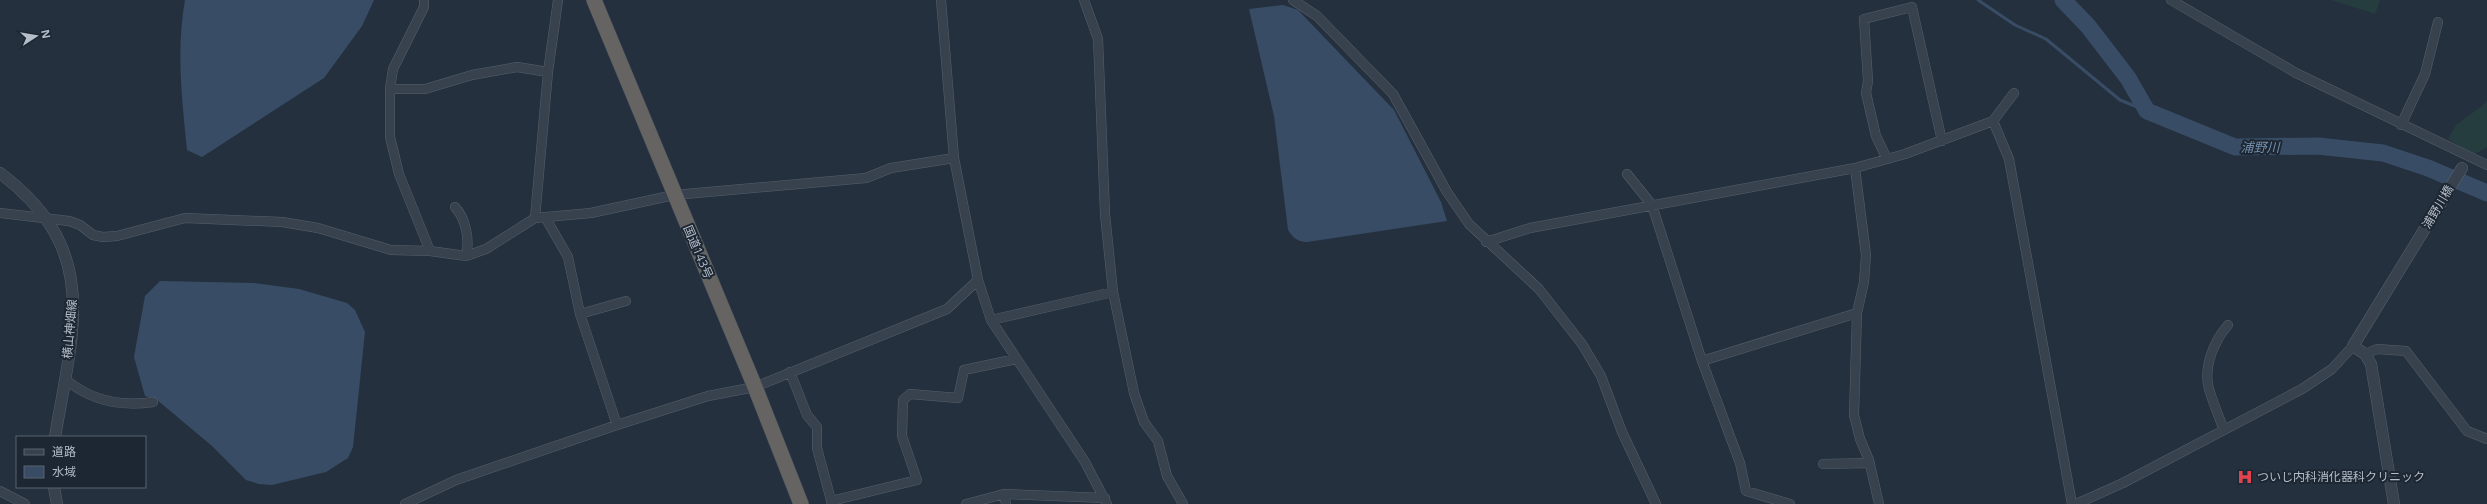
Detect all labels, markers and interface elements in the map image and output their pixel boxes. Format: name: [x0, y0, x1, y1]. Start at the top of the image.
north arrow: [16, 16, 56, 56]
text: N: [38, 28, 55, 40]
water label: 浦野川: [2240, 138, 2281, 156]
street label: 浦野川橋: [2418, 182, 2457, 232]
street label: 国道143号: [680, 222, 717, 281]
street label: 横山神畑線: [58, 298, 81, 360]
legend: [16, 436, 146, 488]
text: 道路: [52, 443, 76, 460]
text: 水域: [52, 463, 76, 480]
hospital icon: ついじ内科消化器科クリニック: [2236, 468, 2254, 486]
place label: ついじ内科消化器科クリニック: [2257, 468, 2425, 485]

